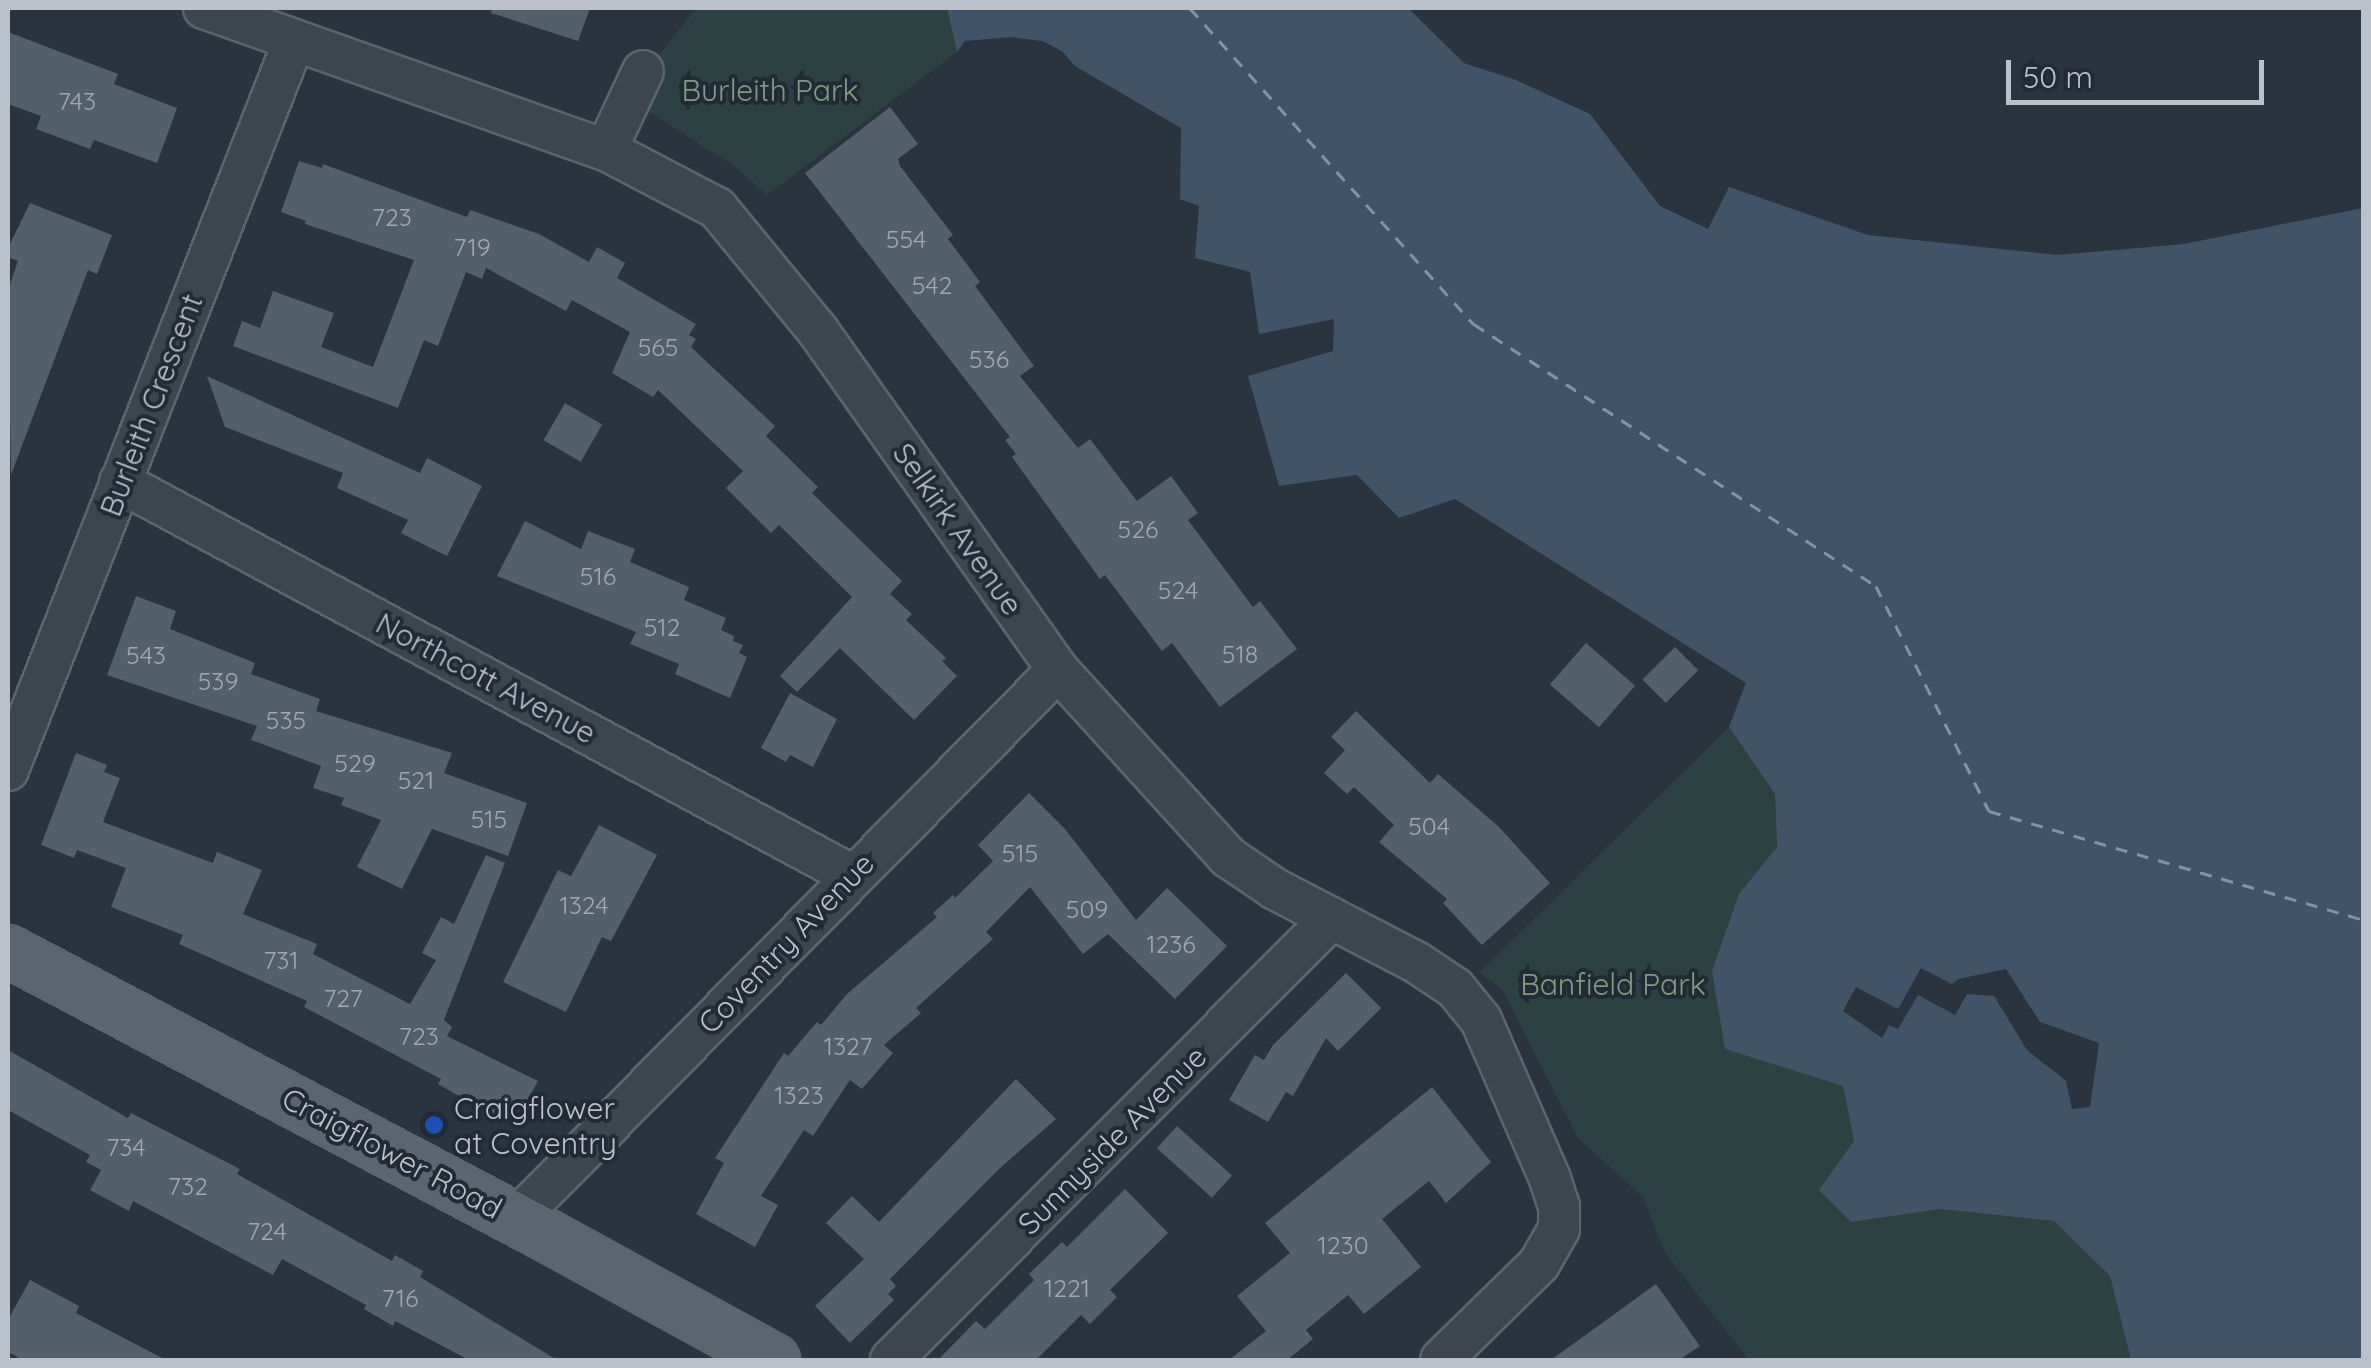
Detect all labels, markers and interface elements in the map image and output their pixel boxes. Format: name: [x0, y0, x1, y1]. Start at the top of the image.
scale bar: [2011, 40, 2268, 102]
text: 50 m: [2023, 58, 2093, 96]
park label: Burleith Park: [681, 72, 859, 108]
house number: 743: [58, 86, 96, 116]
house number: 723: [372, 202, 412, 232]
house number: 554: [886, 224, 926, 254]
house number: 719: [453, 232, 491, 262]
house number: 542: [912, 270, 952, 300]
street label: Burleith Crescent: [92, 289, 210, 521]
house number: 565: [638, 332, 678, 362]
house number: 536: [969, 344, 1009, 374]
street label: Selkirk Avenue: [885, 436, 1031, 622]
house number: 526: [1118, 514, 1158, 544]
house number: 516: [580, 561, 616, 591]
house number: 524: [1158, 575, 1198, 605]
street label: Northcott Avenue: [370, 605, 602, 751]
house number: 512: [644, 612, 680, 642]
house number: 518: [1222, 639, 1258, 669]
house number: 543: [126, 640, 166, 670]
house number: 539: [198, 666, 238, 696]
house number: 535: [266, 705, 306, 735]
house number: 529: [334, 748, 376, 778]
house number: 521: [398, 765, 434, 795]
house number: 515: [471, 804, 507, 834]
house number: 504: [1408, 811, 1450, 841]
house number: 515: [1002, 838, 1038, 868]
street label: Coventry Avenue: [691, 845, 881, 1041]
house number: 1324: [560, 890, 608, 920]
house number: 509: [1066, 894, 1108, 924]
house number: 1236: [1146, 929, 1196, 959]
house number: 731: [263, 945, 299, 975]
park label: Banfield Park: [1520, 966, 1706, 1002]
house number: 727: [323, 983, 363, 1013]
house number: 723: [399, 1021, 439, 1051]
house number: 1327: [824, 1031, 872, 1061]
street label: Sunnyside Avenue: [1010, 1038, 1214, 1242]
street label: Craigflower Road: [276, 1080, 508, 1226]
house number: 1323: [774, 1080, 824, 1110]
place label: Craigflower at Coventry: [454, 1090, 617, 1160]
marker: Craigflower at Coventry: [423, 1114, 445, 1136]
house number: 734: [106, 1132, 146, 1162]
house number: 732: [168, 1171, 208, 1201]
house number: 724: [247, 1216, 287, 1246]
house number: 1230: [1317, 1230, 1369, 1260]
house number: 1221: [1044, 1273, 1090, 1303]
house number: 716: [382, 1283, 418, 1313]

